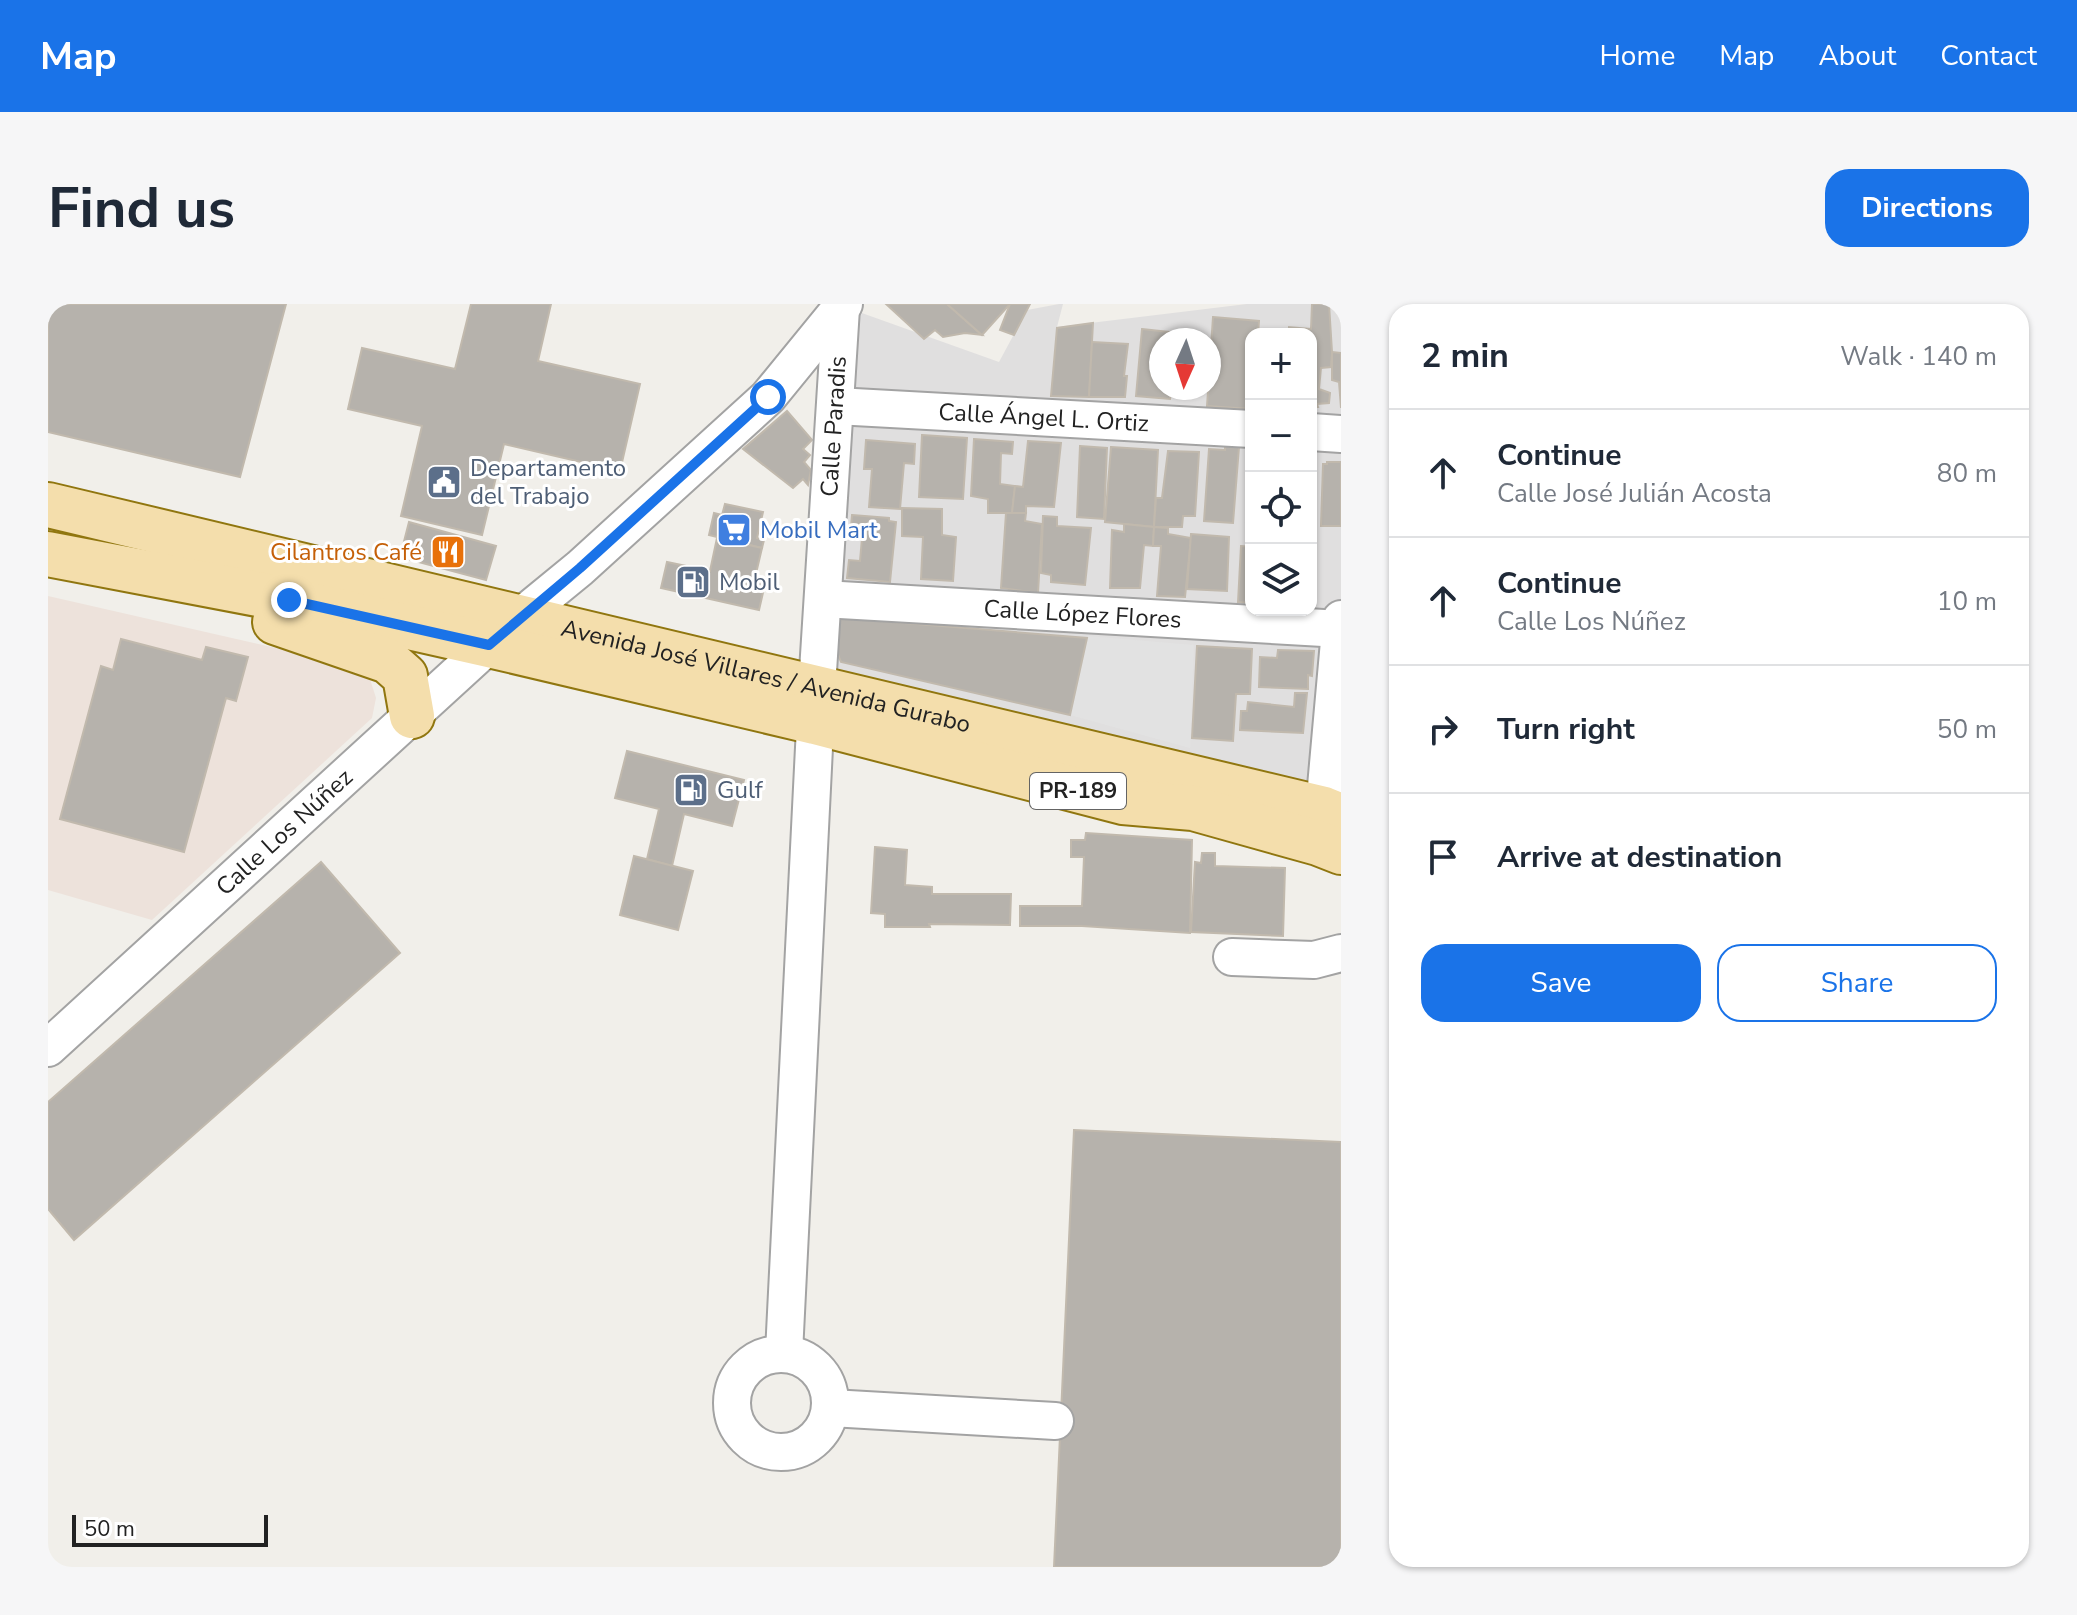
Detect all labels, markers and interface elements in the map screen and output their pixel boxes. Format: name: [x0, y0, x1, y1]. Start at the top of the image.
text: Map: [40, 31, 117, 82]
text: Home: [1600, 37, 1675, 75]
text: Map: [1719, 37, 1774, 75]
text: About: [1818, 37, 1896, 75]
text: Contact: [1940, 37, 2037, 75]
button: Directions: [1825, 169, 2029, 247]
text: Find us: [48, 170, 235, 247]
north arrow: [1149, 328, 1221, 400]
map controls: [1245, 328, 1317, 616]
button: +: [1245, 328, 1317, 400]
text: 2 min: [1421, 333, 1509, 379]
text: Walk · 140 m: [1840, 339, 1997, 374]
street label: Calle Paradis: [813, 355, 854, 498]
route start: [750, 379, 786, 415]
street label: Calle Ángel L. Ortiz: [938, 396, 1150, 439]
button: −: [1245, 400, 1317, 472]
text: Continue: [1497, 435, 1622, 476]
icon: ahead: [1421, 451, 1465, 495]
place label: Departamento del Trabajo: [470, 452, 626, 512]
text: 80 m: [1937, 456, 1997, 491]
public building icon: Departamento del Trabajo: [425, 463, 463, 501]
button: locate: [1245, 472, 1317, 544]
text: Calle José Julián Acosta: [1497, 476, 1772, 511]
supermarket icon: Mobil Mart: [715, 511, 753, 549]
place label: Mobil Mart: [760, 514, 878, 546]
restaurant icon: Cilantros Café: [429, 533, 467, 571]
place label: Cilantros Café: [270, 536, 422, 568]
button: layers: [1245, 544, 1317, 616]
fuel station icon: Mobil: [674, 563, 712, 601]
text: Continue: [1497, 563, 1622, 604]
place label: Mobil: [719, 566, 780, 598]
icon: ahead: [1421, 579, 1465, 623]
route end: [271, 582, 307, 618]
text: 10 m: [1937, 584, 1997, 619]
street label: Calle López Flores: [983, 592, 1182, 636]
text: Calle Los Núñez: [1497, 604, 1686, 639]
street label: Avenida José Villares / Avenida Gurabo: [558, 612, 974, 740]
icon: right: [1421, 707, 1465, 751]
text: Turn right: [1497, 709, 1635, 750]
text: 50 m: [1937, 712, 1997, 747]
street label: Calle Los Núñez: [209, 761, 359, 903]
fuel station icon: Gulf: [672, 771, 710, 809]
road number: PR-189: [1030, 773, 1126, 809]
place label: Gulf: [717, 774, 764, 806]
icon: arrive: [1421, 835, 1465, 879]
text: Arrive at destination: [1497, 837, 1782, 878]
button: Save: [1421, 944, 1701, 1022]
button: Share: [1717, 944, 1997, 1022]
scale bar: [72, 1511, 268, 1547]
text: 50 m: [84, 1514, 135, 1544]

